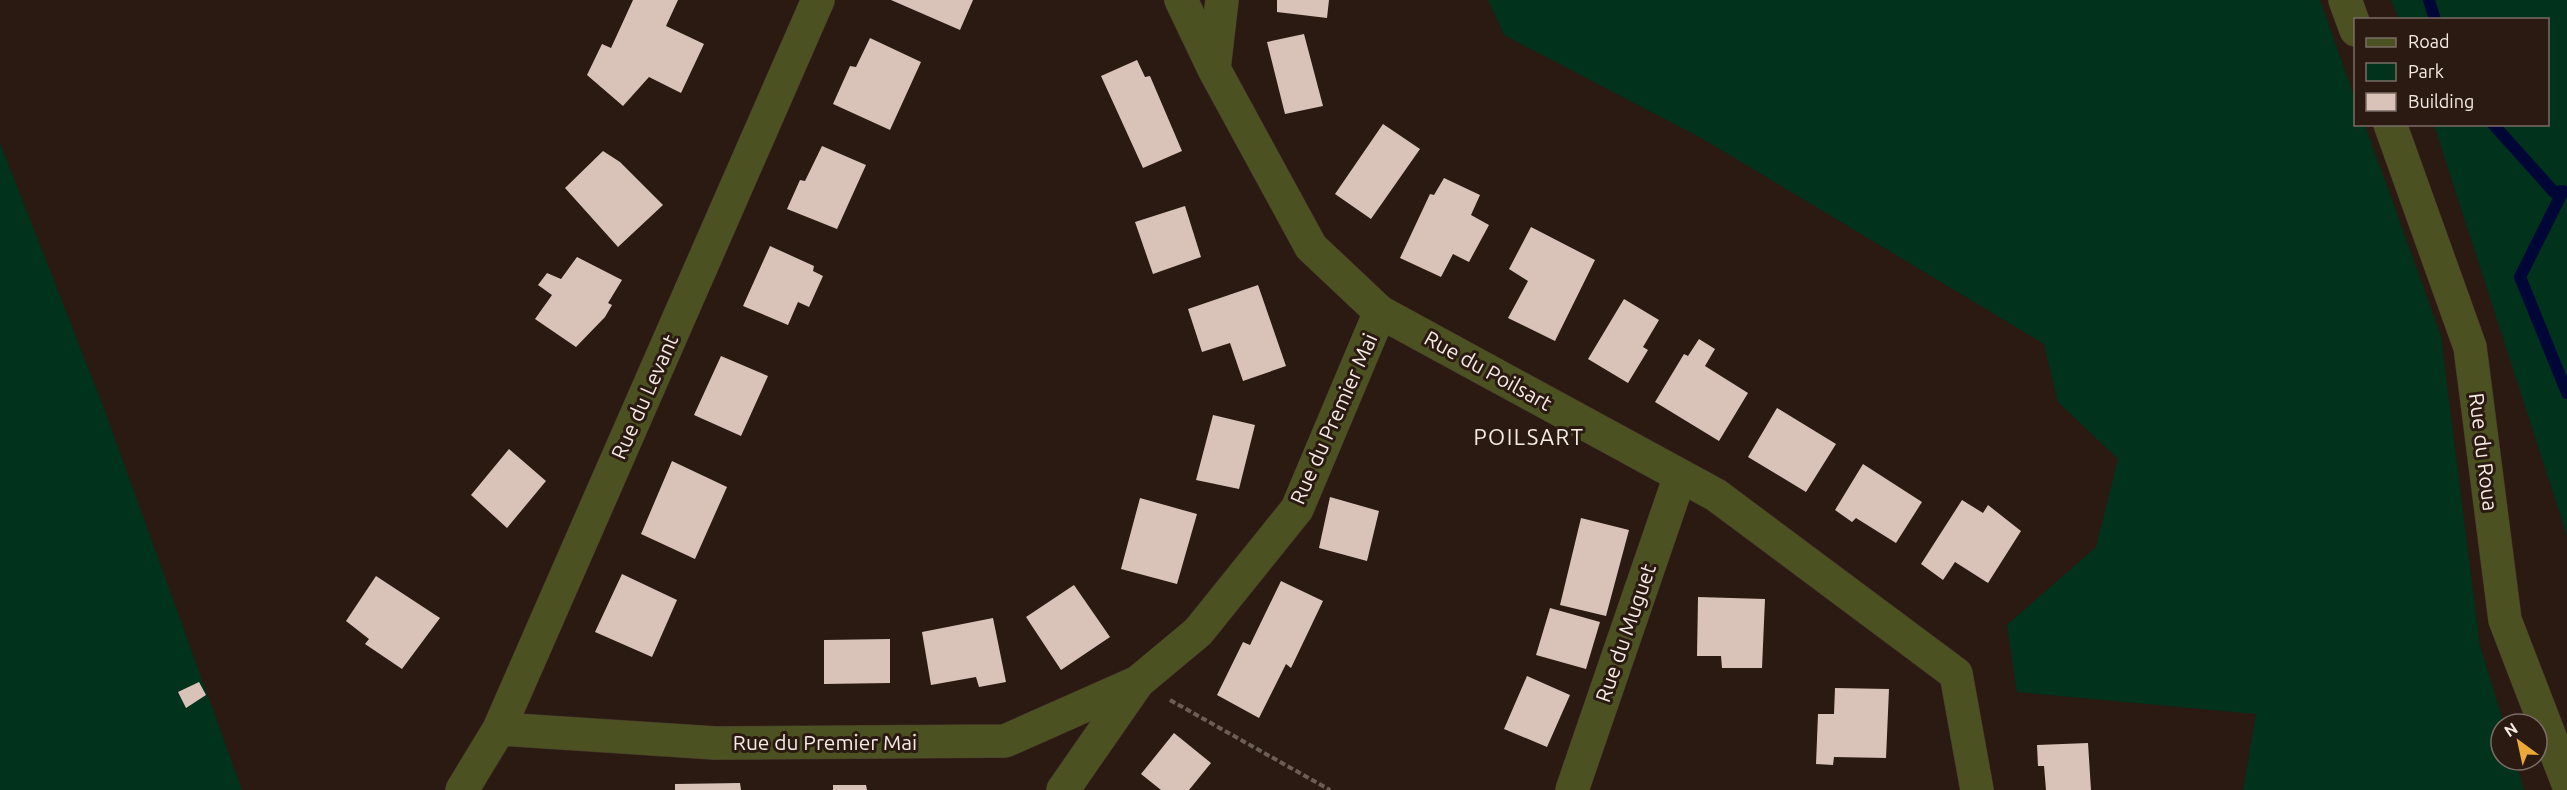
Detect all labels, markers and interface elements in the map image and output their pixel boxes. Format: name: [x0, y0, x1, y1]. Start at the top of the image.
legend: [2354, 18, 2549, 126]
text: Road: [2408, 31, 2450, 51]
text: Park: [2408, 61, 2444, 81]
text: Building: [2408, 91, 2474, 111]
street label: Rue du Poilsart: [1421, 325, 1556, 415]
street label: Rue du Premier Mai: [1285, 329, 1382, 508]
street label: Rue du Levant: [606, 330, 682, 463]
street label: Rue du Roua: [2465, 392, 2503, 512]
district label: POILSART: [1473, 424, 1585, 449]
street label: Rue du Muguet: [1590, 560, 1660, 705]
north arrow: [2489, 712, 2549, 772]
text: N: [2501, 719, 2521, 740]
street label: Rue du Premier Mai: [733, 730, 917, 754]

